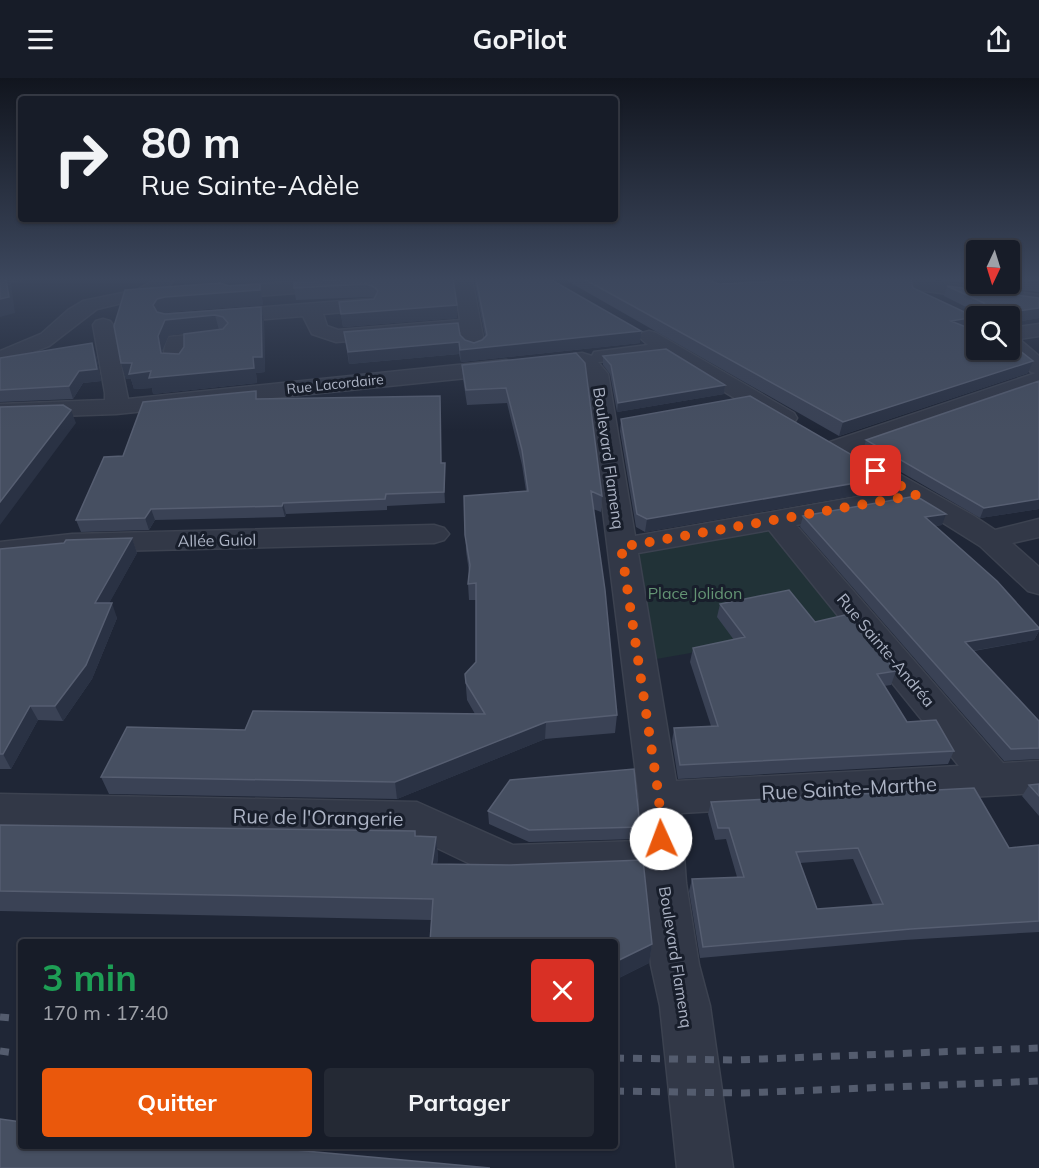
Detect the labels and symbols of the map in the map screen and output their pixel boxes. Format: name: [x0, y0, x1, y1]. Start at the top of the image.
north arrow: [966, 240, 1020, 294]
street label: Rue Lacordaire: [286, 370, 384, 398]
street label: Boulevard Flamenq: [589, 386, 629, 530]
pin: [850, 445, 901, 496]
street label: Allée Guiol: [178, 529, 256, 551]
park label: Place Jolidon: [648, 583, 742, 603]
street label: Rue Sainte-Andréa: [833, 589, 939, 711]
street label: Rue Sainte-Marthe: [761, 771, 937, 805]
street label: Rue de l'Orangerie: [232, 803, 404, 831]
position arrow: [629, 807, 693, 871]
street label: Boulevard Flamenq: [655, 885, 697, 1029]

